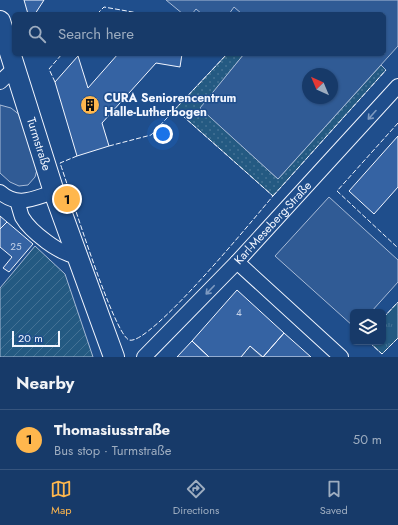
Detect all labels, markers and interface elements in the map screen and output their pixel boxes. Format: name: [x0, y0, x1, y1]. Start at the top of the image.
search box: [12, 12, 386, 56]
icon: search: [26, 23, 48, 45]
text: Search here: [58, 23, 134, 45]
north arrow: [302, 68, 338, 104]
place label: CURA Seniorencentrum Halle-Lutherbogen: [104, 89, 237, 121]
building icon: CURA Seniorencentrum Halle-Lutherbogen: [79, 94, 101, 116]
one-way arrow: [367, 110, 376, 120]
street label: Turmstraße: [22, 115, 56, 173]
your location: [153, 124, 173, 144]
street label: Karl-Meseberg-Straße: [230, 177, 316, 269]
pin: 1: [54, 184, 80, 214]
house number: 25: [10, 239, 22, 254]
one-way arrow: [205, 285, 215, 295]
house number: 4: [236, 305, 242, 320]
map controls: [350, 309, 386, 345]
button: layers: [350, 309, 386, 345]
scale bar: [12, 329, 60, 348]
text: 20 m: [18, 330, 43, 346]
text: Nearby: [16, 371, 74, 395]
text: Thomasiusstraße: [54, 419, 170, 441]
text: 1: [26, 430, 32, 449]
text: 50 m: [353, 430, 382, 449]
text: Bus stop · Turmstraße: [54, 441, 171, 460]
tab: Map: [50, 478, 72, 518]
tab: Directions: [173, 478, 219, 518]
tab: Saved: [320, 478, 348, 518]

